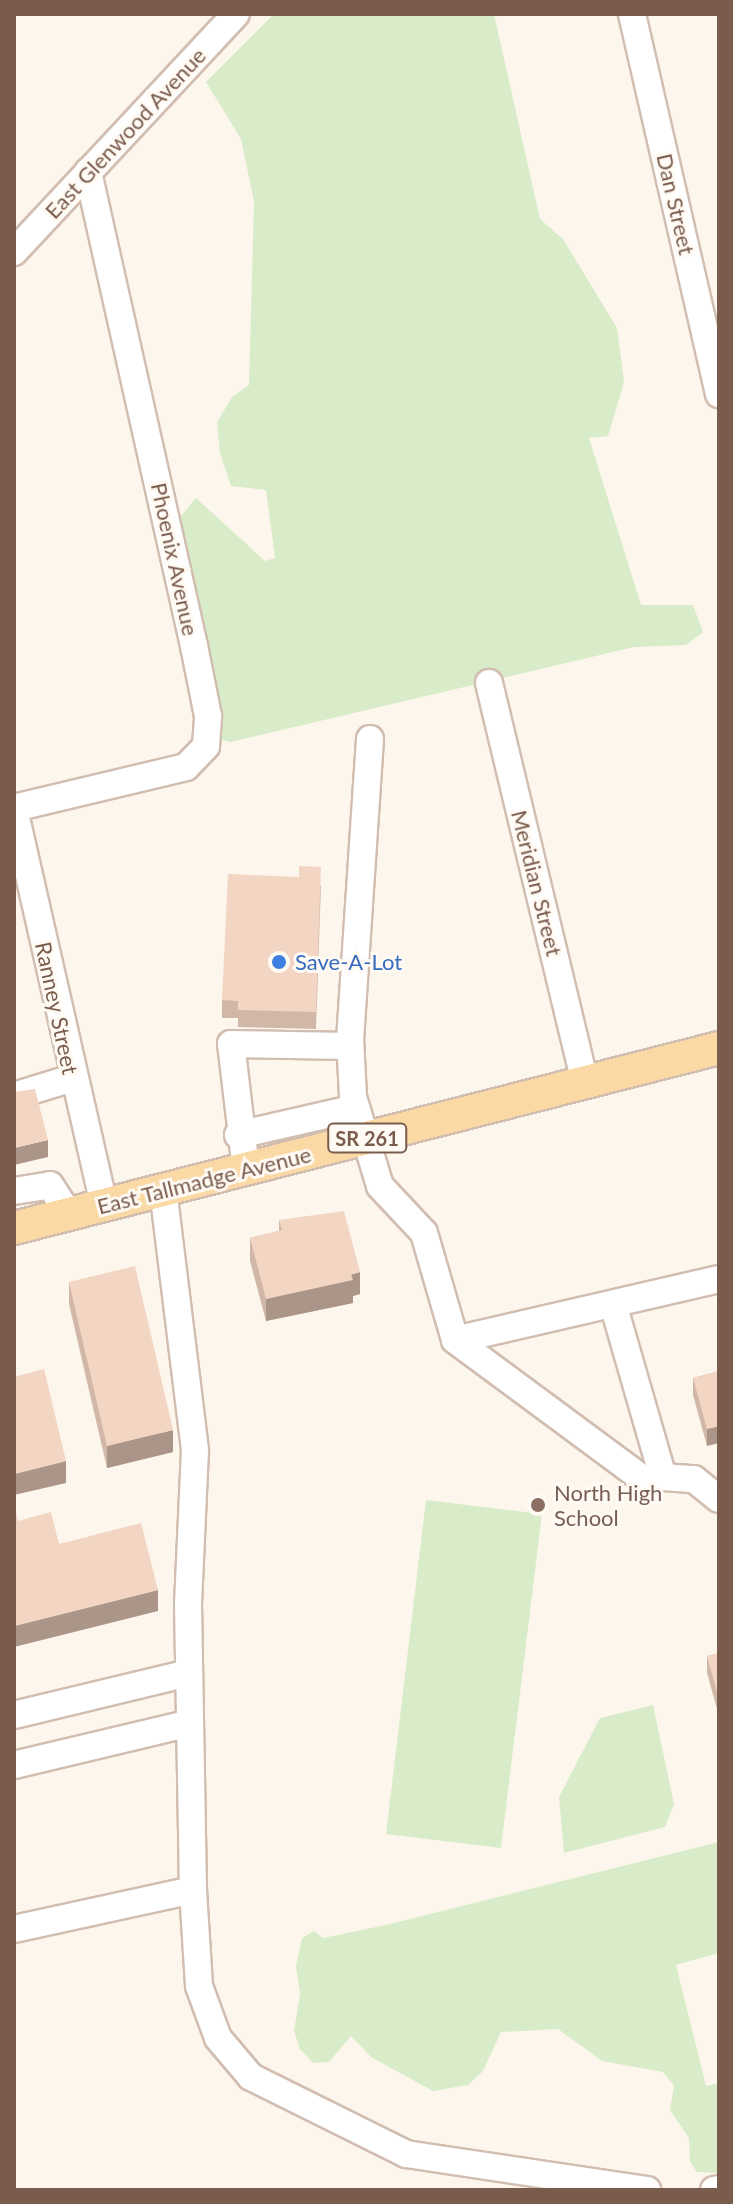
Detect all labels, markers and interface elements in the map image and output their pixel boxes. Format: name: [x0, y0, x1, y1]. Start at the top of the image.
street label: East Glenwood Avenue: [39, 42, 211, 224]
street label: Dan Street: [652, 151, 700, 257]
street label: Phoenix Avenue: [146, 480, 204, 638]
street label: Meridian Street: [506, 807, 568, 959]
street label: Ranney Street: [30, 939, 84, 1077]
place label: Save-A-Lot: [295, 949, 402, 975]
marker: Save-A-Lot: [270, 953, 288, 971]
road number: SR 261: [327, 1122, 407, 1154]
street label: East Tallmadge Avenue: [94, 1140, 314, 1220]
place label: North High School: [554, 1479, 662, 1530]
marker: North High School: [529, 1496, 547, 1514]

